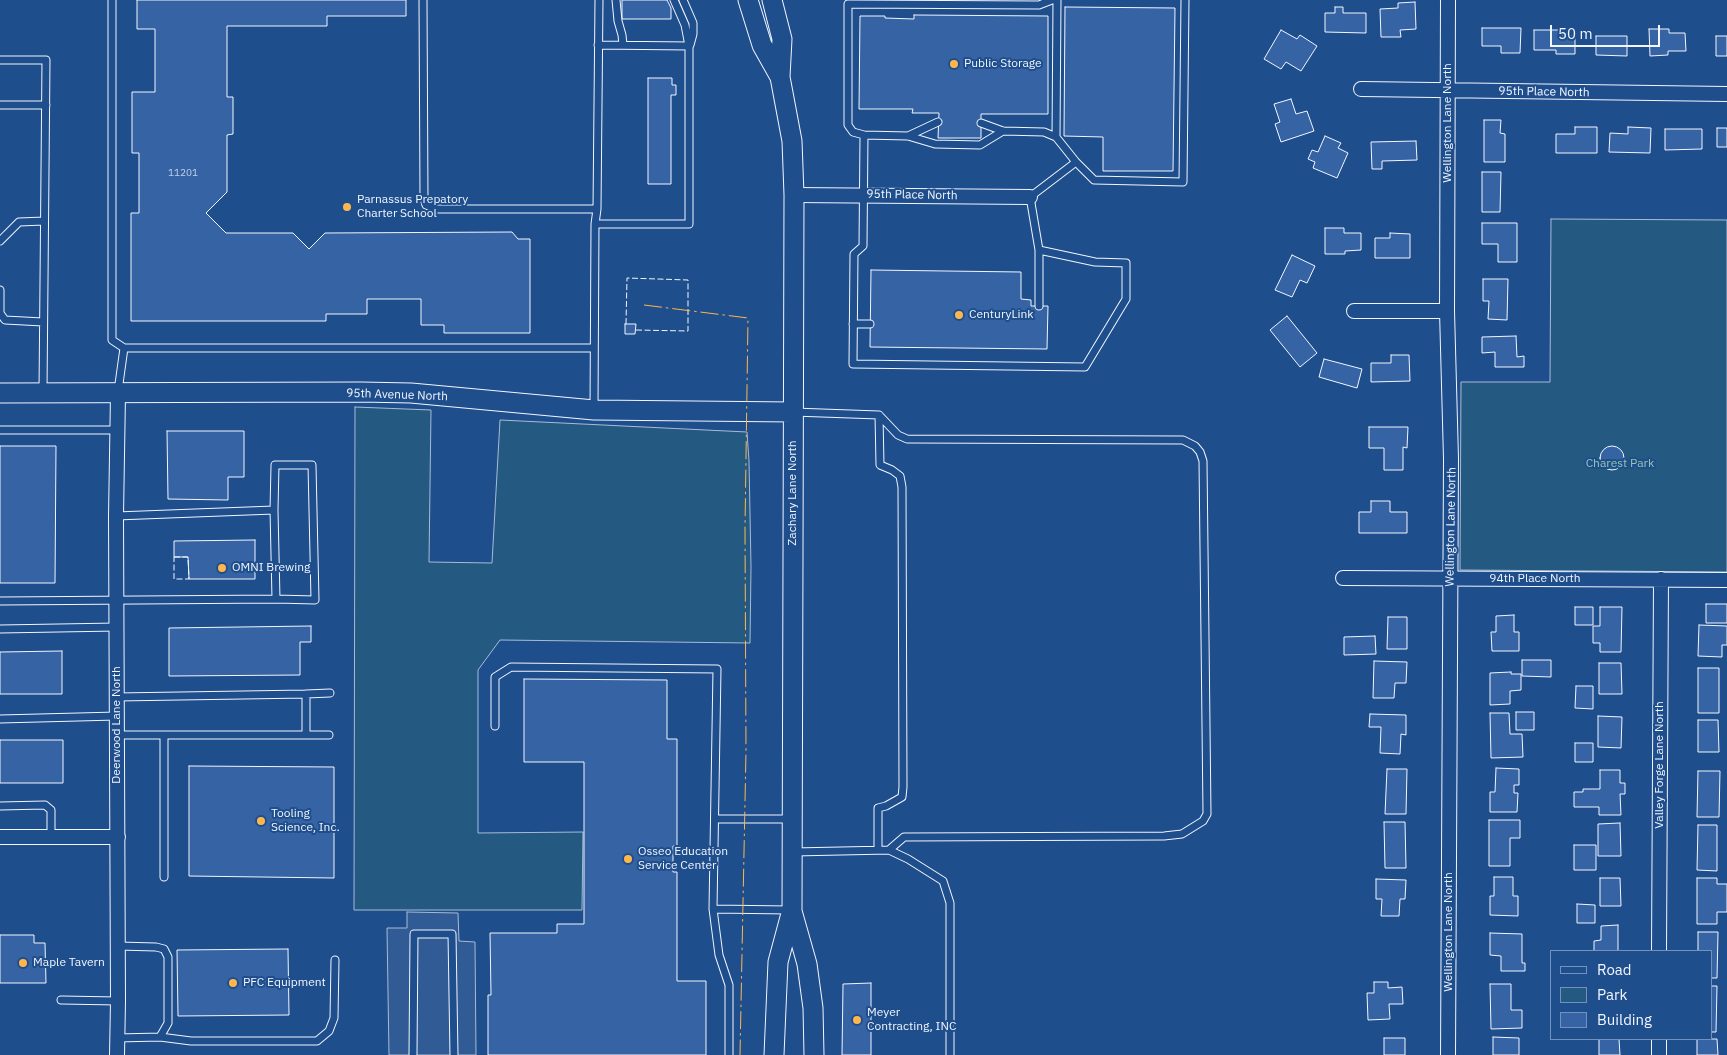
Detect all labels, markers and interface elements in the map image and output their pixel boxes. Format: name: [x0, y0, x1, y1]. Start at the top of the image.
scale bar: [1552, 15, 1662, 47]
text: 50 m: [1558, 24, 1593, 43]
place label: Public Storage: [964, 57, 1042, 71]
marker: Public Storage: [948, 58, 960, 70]
street label: Wellington Lane North: [1441, 63, 1455, 183]
street label: 95th Place North: [1498, 84, 1590, 100]
house number: 11201: [168, 167, 198, 179]
street label: 95th Place North: [866, 187, 958, 203]
place label: Parnassus Prepatory Charter School: [357, 193, 468, 221]
marker: Parnassus Prepatory Charter School: [341, 201, 353, 213]
place label: CenturyLink: [969, 308, 1034, 322]
marker: CenturyLink: [953, 309, 965, 321]
street label: 95th Avenue North: [346, 386, 448, 404]
street label: Zachary Lane North: [786, 440, 800, 546]
park label: Charest Park: [1586, 457, 1654, 471]
street label: Wellington Lane North: [1443, 467, 1459, 587]
place label: OMNI Brewing: [232, 561, 310, 575]
marker: OMNI Brewing: [216, 562, 228, 574]
street label: 94th Place North: [1489, 572, 1581, 586]
street label: Deerwood Lane North: [110, 666, 124, 784]
street label: Valley Forge Lane North: [1653, 701, 1667, 829]
place label: Tooling Science, Inc.: [271, 807, 340, 835]
marker: Tooling Science, Inc.: [255, 815, 267, 827]
place label: Osseo Education Service Center: [638, 845, 728, 873]
marker: Osseo Education Service Center: [622, 853, 634, 865]
street label: Wellington Lane North: [1442, 872, 1456, 992]
legend: [1550, 950, 1712, 1040]
place label: Maple Tavern: [33, 956, 105, 970]
marker: Maple Tavern: [17, 957, 29, 969]
text: Road: [1597, 960, 1632, 979]
place label: PFC Equipment: [243, 976, 326, 990]
marker: PFC Equipment: [227, 977, 239, 989]
text: Park: [1597, 985, 1627, 1004]
place label: Meyer Contracting, INC: [867, 1006, 956, 1034]
text: Building: [1597, 1010, 1652, 1029]
marker: Meyer Contracting, INC: [851, 1014, 863, 1026]

